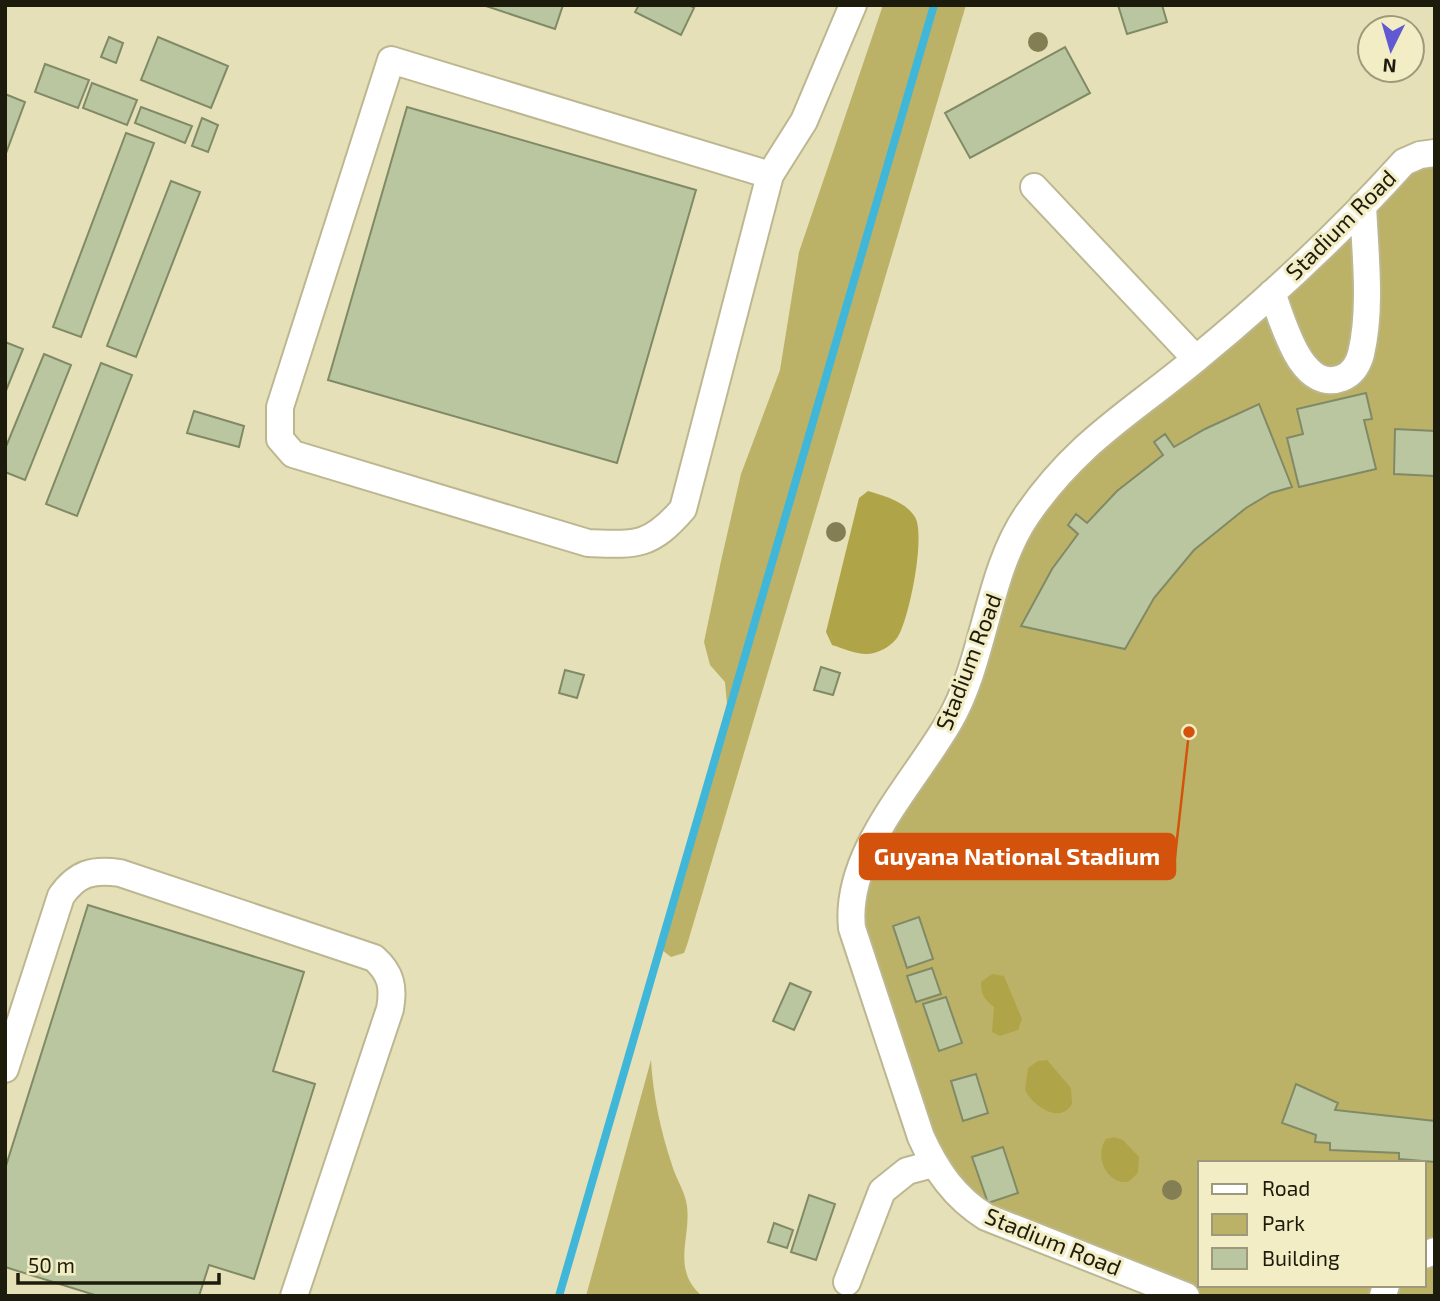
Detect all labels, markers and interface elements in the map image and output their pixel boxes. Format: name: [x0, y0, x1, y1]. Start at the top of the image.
north arrow: [1356, 14, 1426, 84]
text: N: [1382, 54, 1397, 78]
street label: Stadium Road: [1279, 163, 1401, 285]
street label: Stadium Road: [929, 589, 1007, 734]
callout: Guyana National Stadium: [860, 834, 1175, 879]
text: Guyana National Stadium: [874, 841, 1160, 870]
legend: [1198, 1161, 1426, 1287]
text: Road: [1262, 1175, 1310, 1200]
street label: Stadium Road: [981, 1201, 1126, 1281]
text: Park: [1262, 1210, 1305, 1235]
scale bar: [18, 1242, 219, 1286]
text: Building: [1262, 1245, 1340, 1270]
text: 50 m: [28, 1252, 75, 1277]

